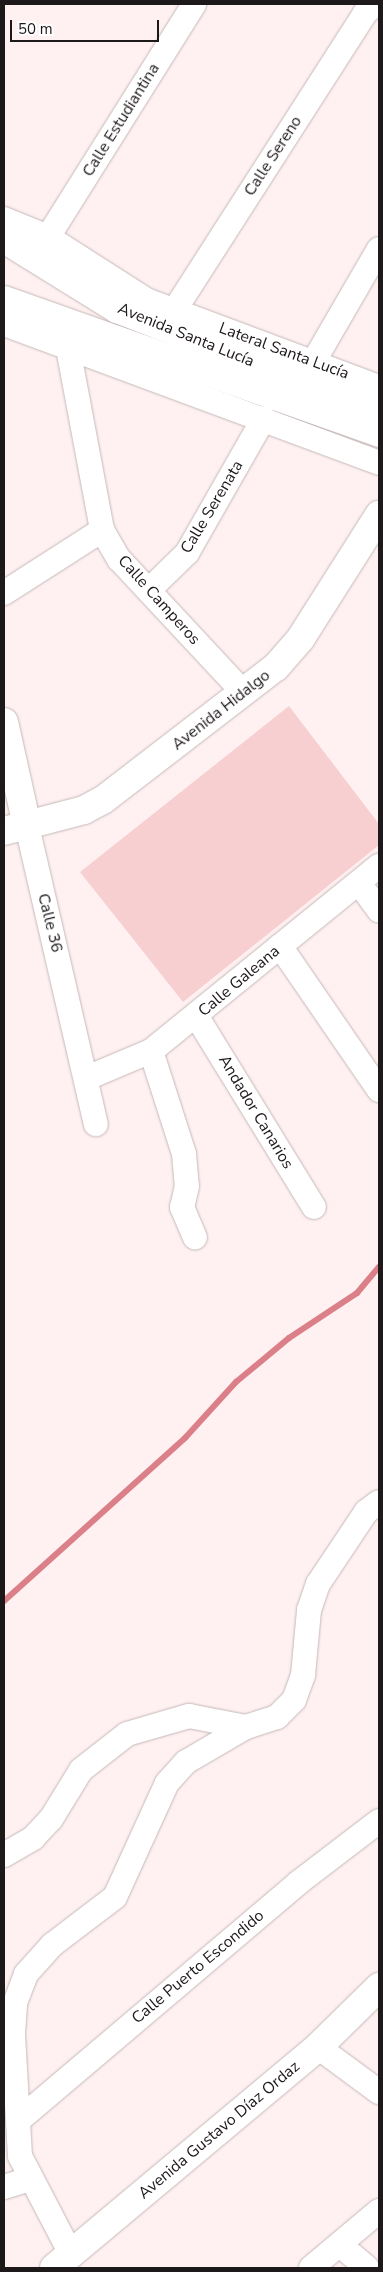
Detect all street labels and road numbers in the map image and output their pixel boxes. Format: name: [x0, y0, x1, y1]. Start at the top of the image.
street label: Calle Estudiantina: [78, 60, 164, 180]
street label: Calle Sereno: [240, 112, 306, 200]
street label: Avenida Santa Lucía: [115, 299, 257, 371]
street label: Lateral Santa Lucía: [216, 319, 352, 383]
street label: Calle Serenata: [177, 457, 247, 557]
street label: Calle Camperos: [114, 551, 204, 649]
street label: Avenida Hidalgo: [168, 666, 274, 754]
street label: Calle 36: [33, 891, 67, 955]
street label: Calle Galeana: [194, 941, 284, 1021]
street label: Andador Canarios: [214, 1052, 298, 1172]
street label: Calle Puerto Escondido: [128, 1906, 268, 2028]
street label: Avenida Gustavo Díaz Ordaz: [134, 2057, 304, 2203]

